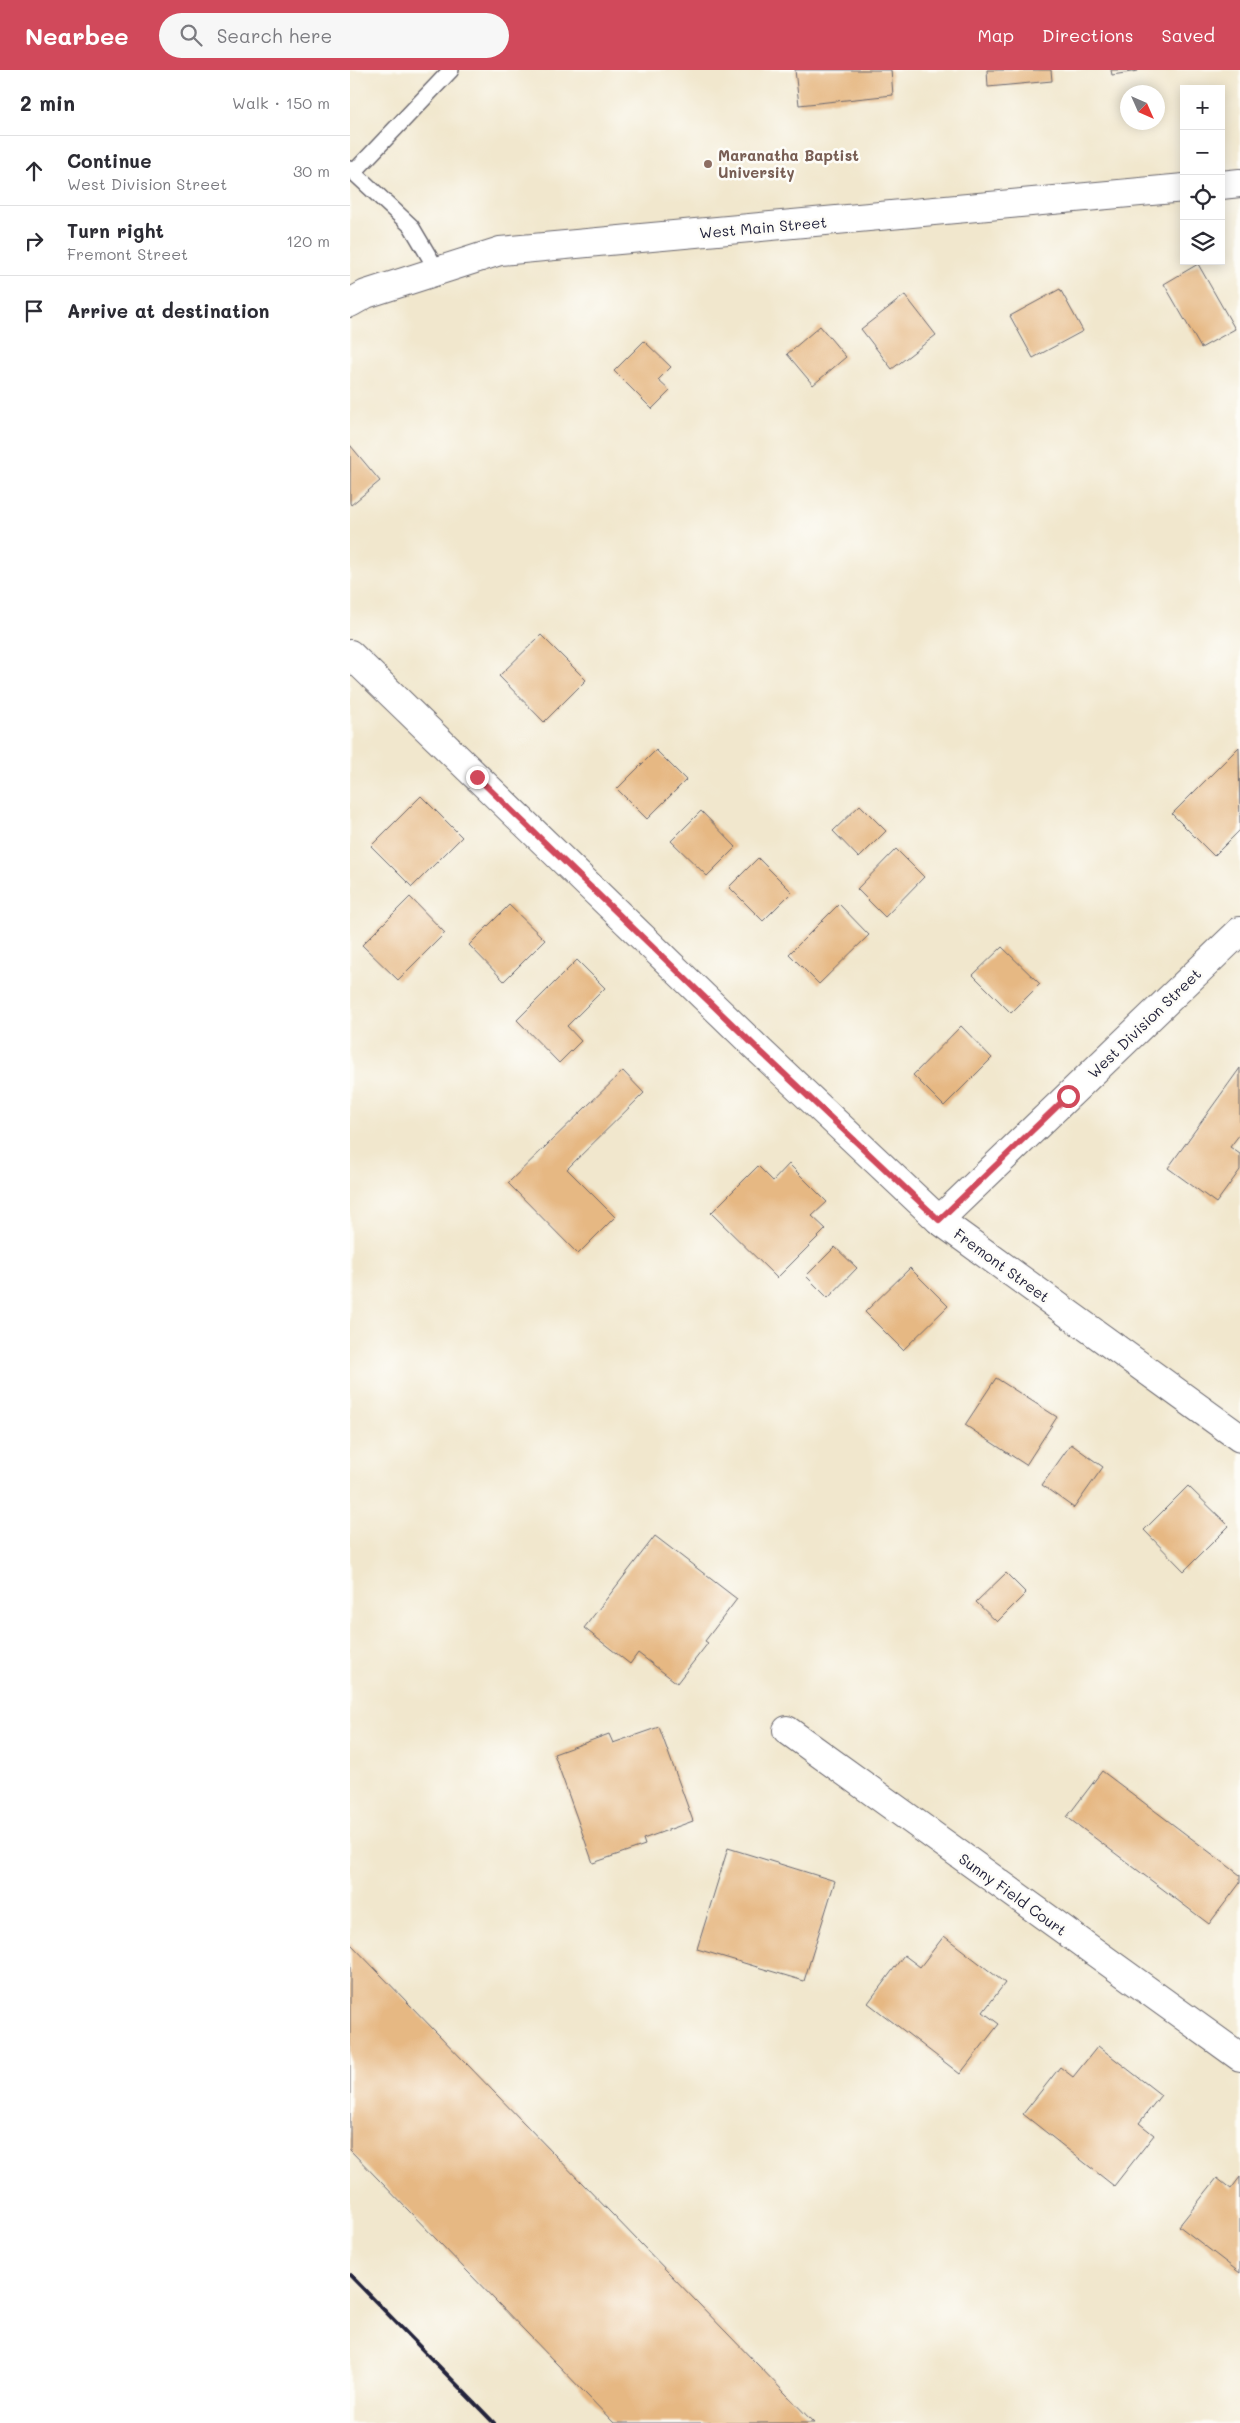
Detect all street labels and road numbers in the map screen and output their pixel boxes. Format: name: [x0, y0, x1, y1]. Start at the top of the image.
street label: West Main Street: [698, 211, 828, 243]
street label: West Division Street: [1083, 964, 1205, 1082]
street label: Fremont Street: [950, 1224, 1054, 1306]
street label: Sunny Field Court: [955, 1848, 1071, 1940]

